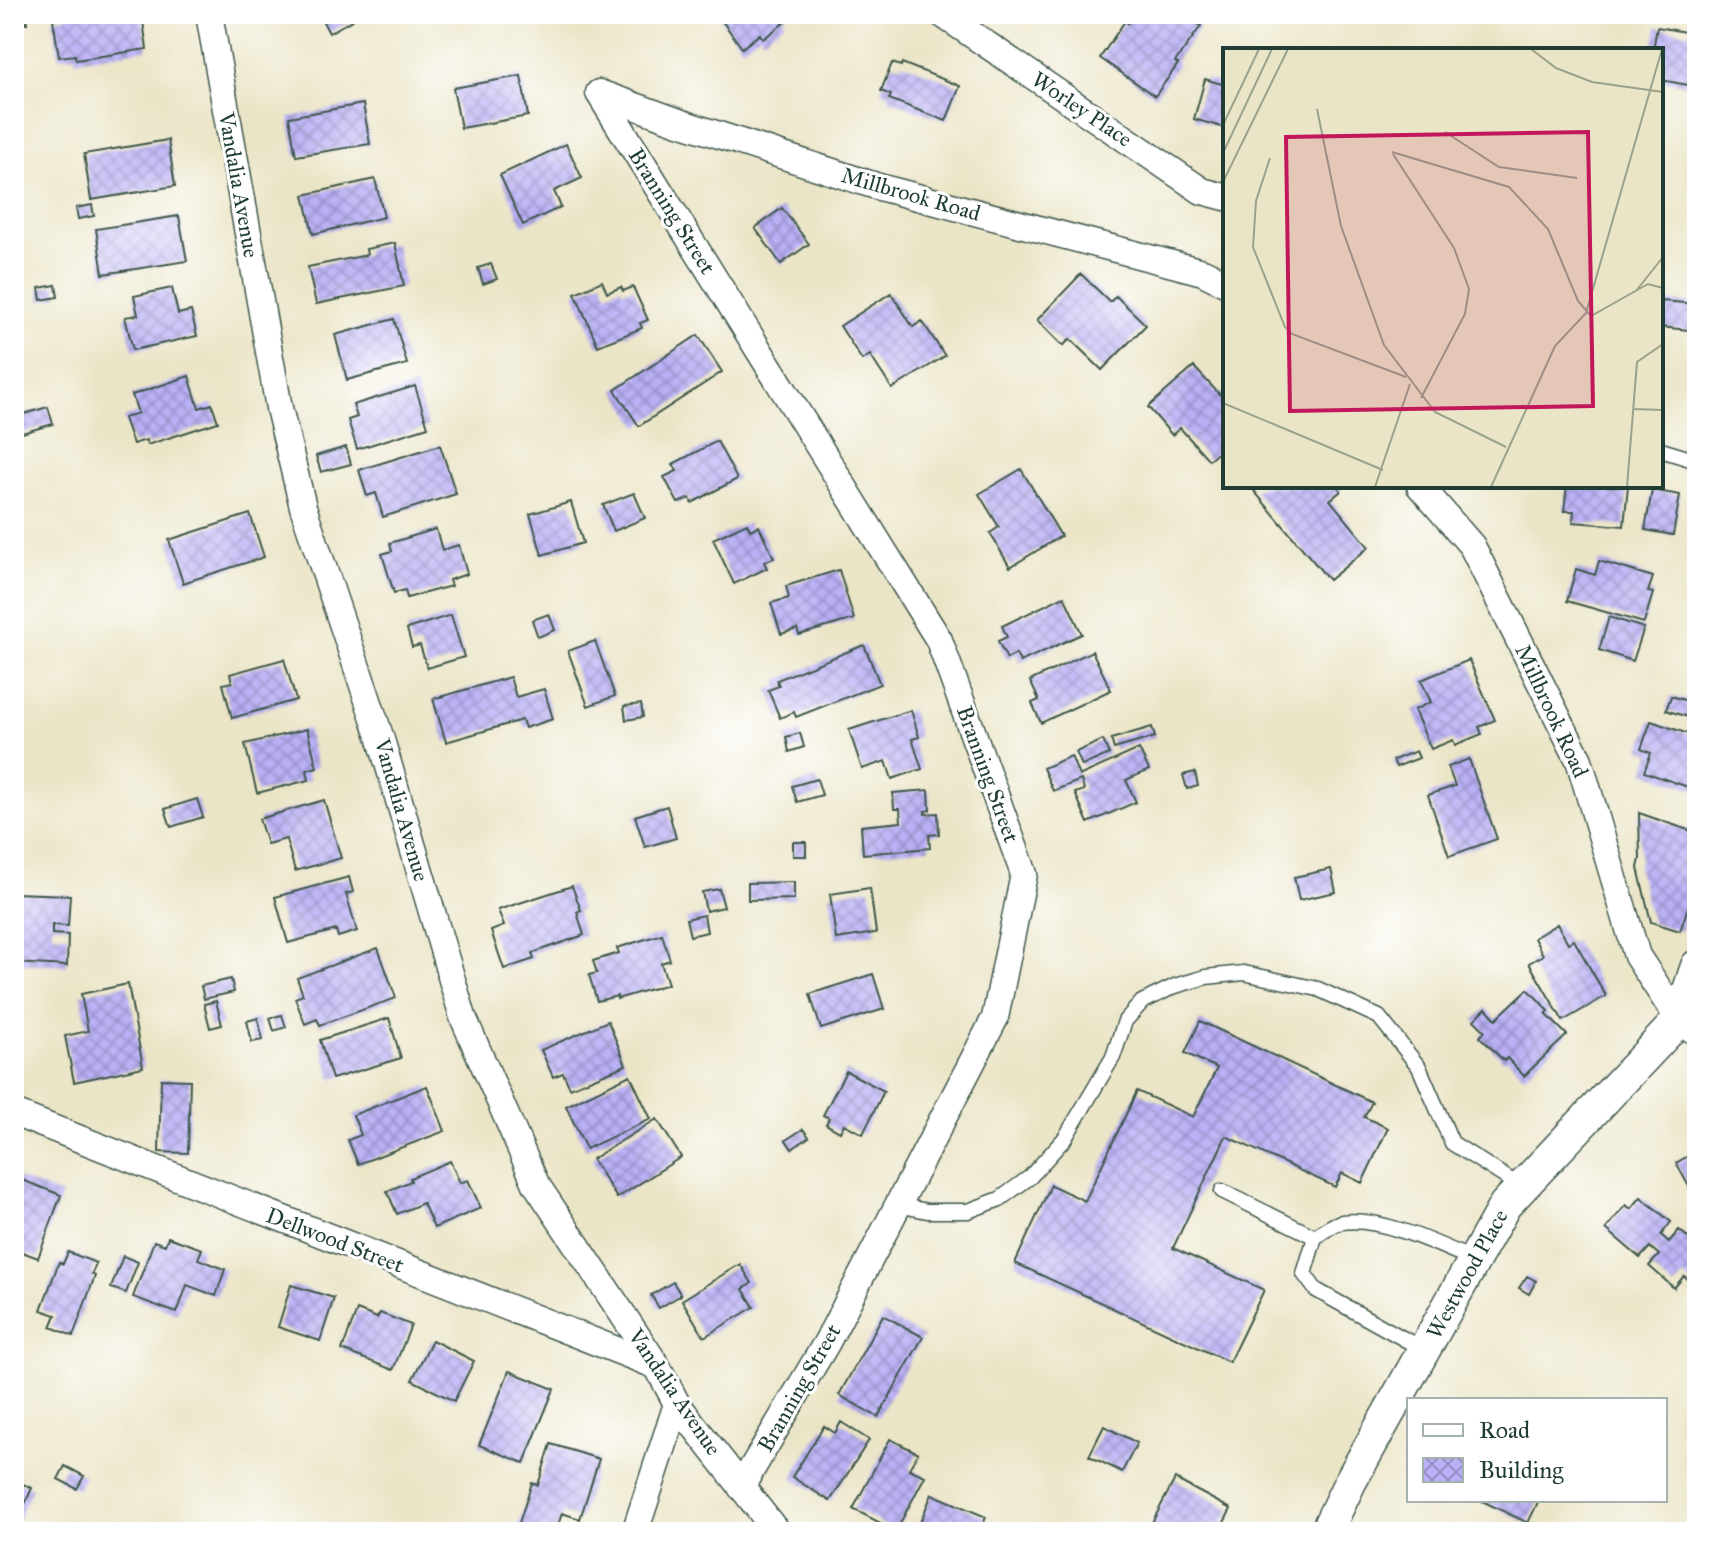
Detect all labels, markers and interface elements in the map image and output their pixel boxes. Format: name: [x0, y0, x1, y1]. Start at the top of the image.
inset map: [1223, 48, 1663, 488]
street label: Worley Place: [1027, 66, 1137, 152]
street label: Vandalia Avenue: [213, 109, 265, 260]
street label: Branning Street: [623, 143, 722, 279]
street label: Millbrook Road: [838, 161, 984, 227]
street label: Millbrook Road: [1509, 640, 1595, 782]
street label: Branning Street: [951, 702, 1025, 846]
street label: Vandalia Avenue: [368, 735, 435, 884]
street label: Dellwood Street: [262, 1201, 408, 1279]
street label: Westwood Place: [1420, 1205, 1514, 1343]
street label: Branning Street: [751, 1319, 847, 1457]
street label: Vandalia Avenue: [622, 1323, 727, 1461]
legend: [1407, 1398, 1667, 1502]
text: Road: [1479, 1415, 1530, 1445]
text: Building: [1479, 1455, 1564, 1485]

